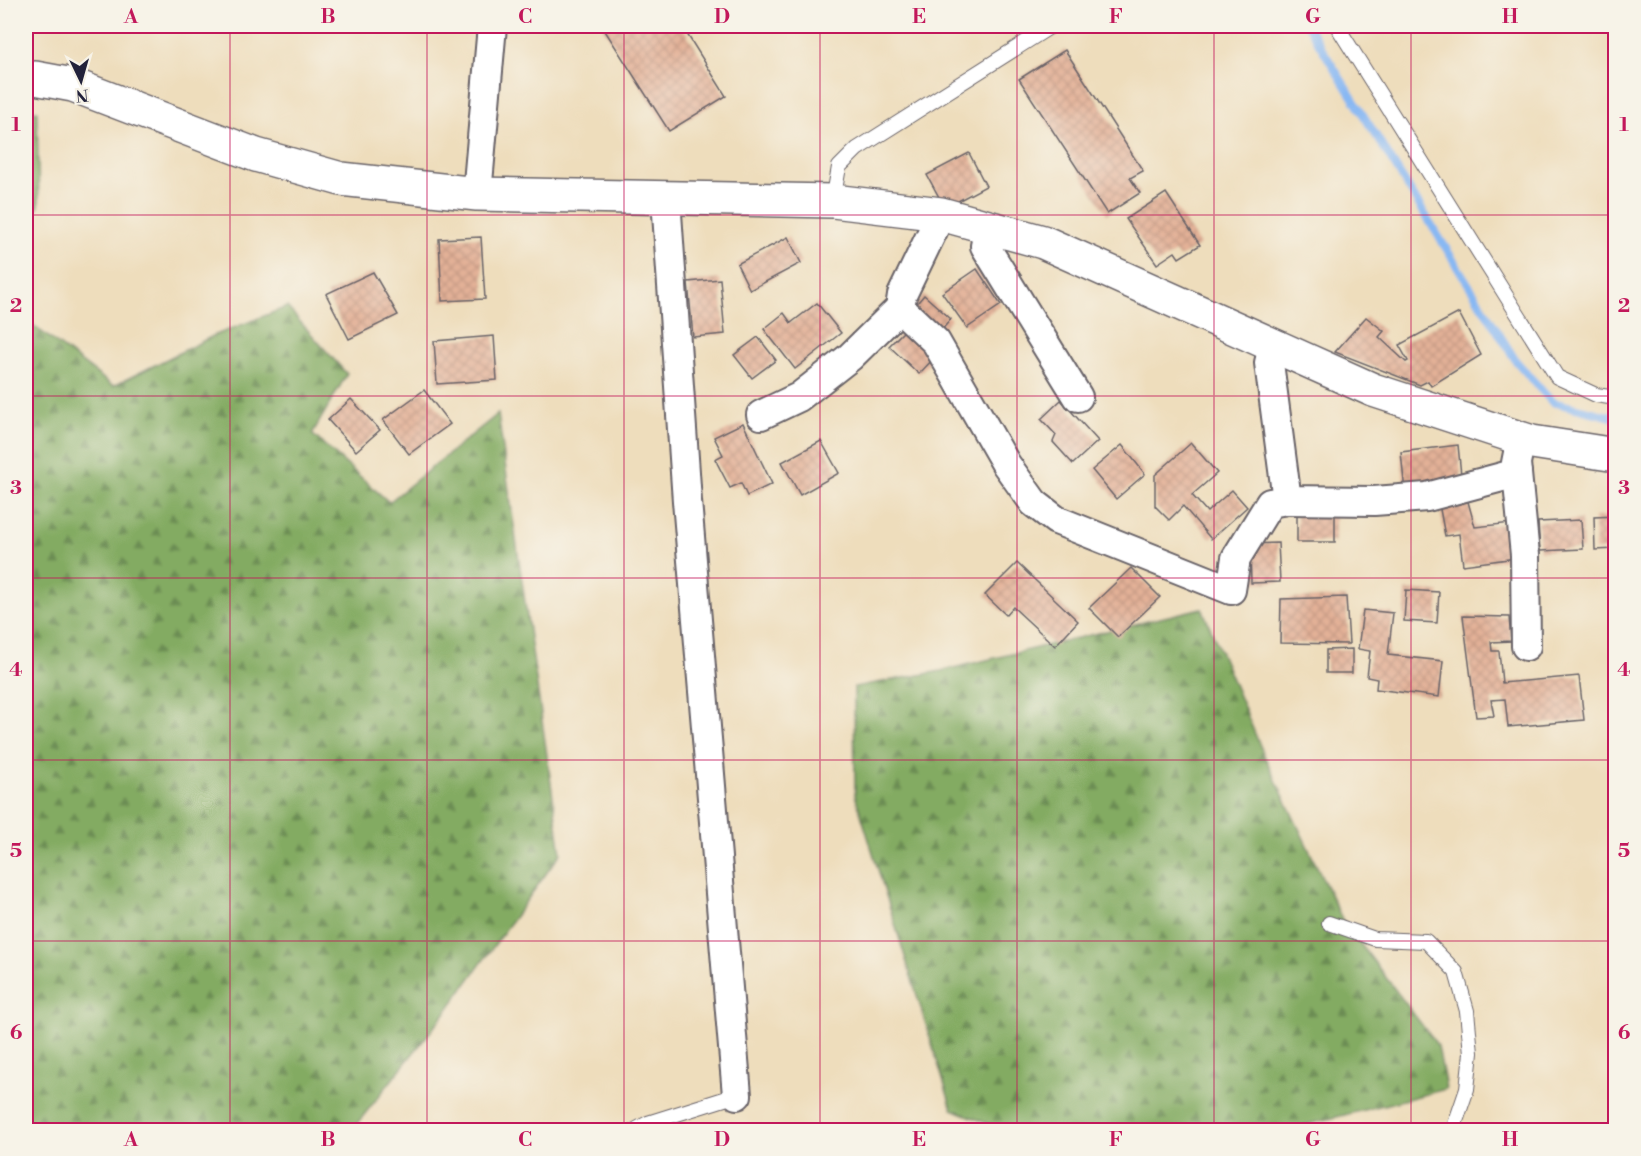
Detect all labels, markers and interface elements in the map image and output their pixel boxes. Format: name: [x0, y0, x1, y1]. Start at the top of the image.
text: A: [123, 5, 139, 30]
text: B: [320, 5, 336, 30]
text: C: [518, 5, 532, 30]
text: D: [714, 5, 730, 30]
text: E: [912, 5, 926, 30]
text: F: [1109, 5, 1123, 30]
text: G: [1305, 5, 1321, 30]
text: H: [1502, 5, 1519, 30]
north arrow: [51, 51, 111, 111]
text: N: [75, 84, 89, 105]
text: 1: [11, 113, 21, 138]
text: 1: [1619, 113, 1629, 138]
text: 2: [10, 294, 22, 319]
text: 2: [1618, 294, 1630, 319]
text: 3: [10, 476, 22, 501]
text: 3: [1618, 476, 1630, 501]
text: 4: [9, 658, 23, 683]
text: 4: [1617, 658, 1631, 683]
text: 5: [10, 839, 22, 864]
text: 5: [1618, 839, 1630, 864]
text: 6: [10, 1021, 23, 1046]
text: 6: [1618, 1021, 1631, 1046]
text: A: [123, 1128, 139, 1153]
text: B: [320, 1128, 336, 1153]
text: C: [518, 1128, 532, 1153]
text: D: [714, 1128, 730, 1153]
text: E: [912, 1128, 926, 1153]
text: F: [1109, 1128, 1123, 1153]
text: G: [1305, 1128, 1321, 1153]
text: H: [1502, 1128, 1519, 1153]

